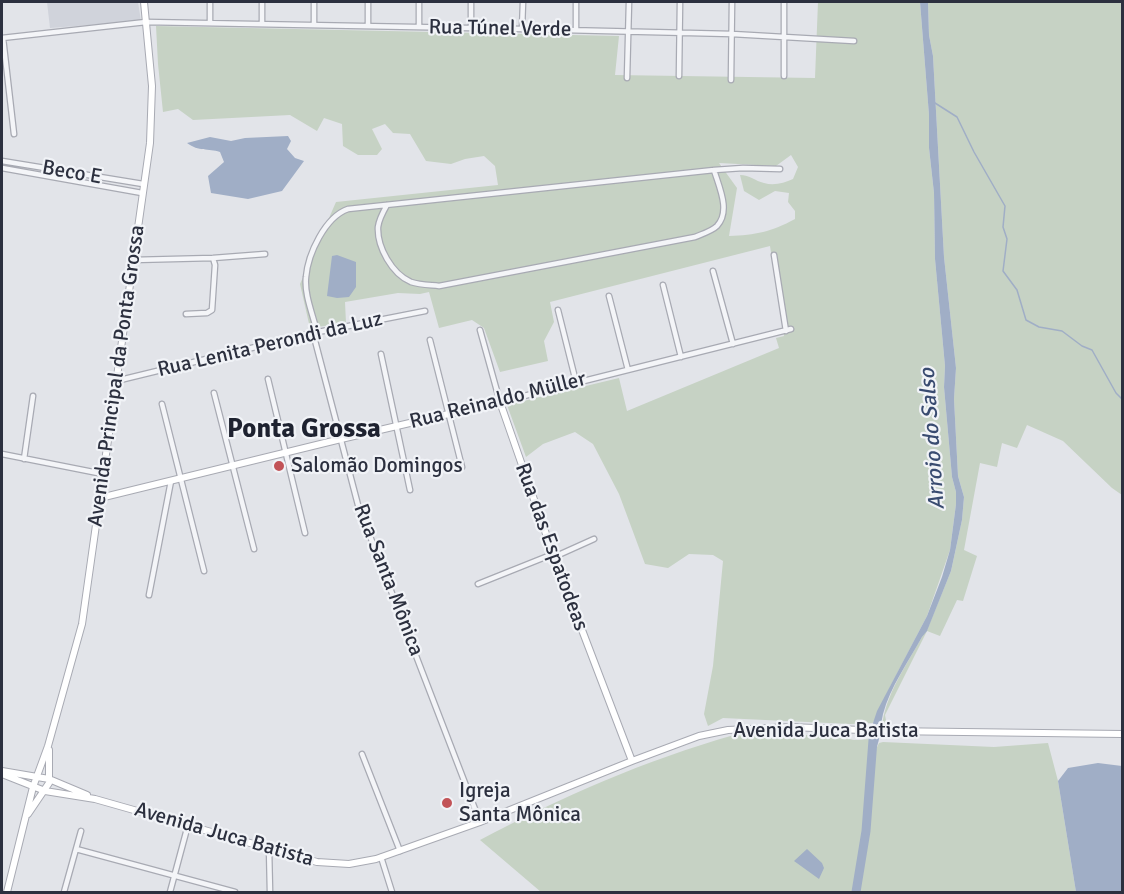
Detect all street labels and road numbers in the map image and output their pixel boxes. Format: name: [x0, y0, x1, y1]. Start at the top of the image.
street label: Rua Túnel Verde: [428, 15, 572, 43]
street label: Beco E: [40, 155, 104, 191]
street label: Avenida Principal da Ponta Grossa: [83, 223, 151, 529]
street label: Rua Lenita Perondi da Luz: [155, 307, 385, 383]
street label: Rua Reinaldo Müller: [407, 367, 589, 435]
street label: Rua das Espatodeas: [509, 460, 593, 634]
street label: Rua Santa Mônica: [347, 500, 429, 660]
street label: Avenida Juca Batista: [733, 718, 919, 744]
street label: Avenida Juca Batista: [131, 797, 317, 873]

